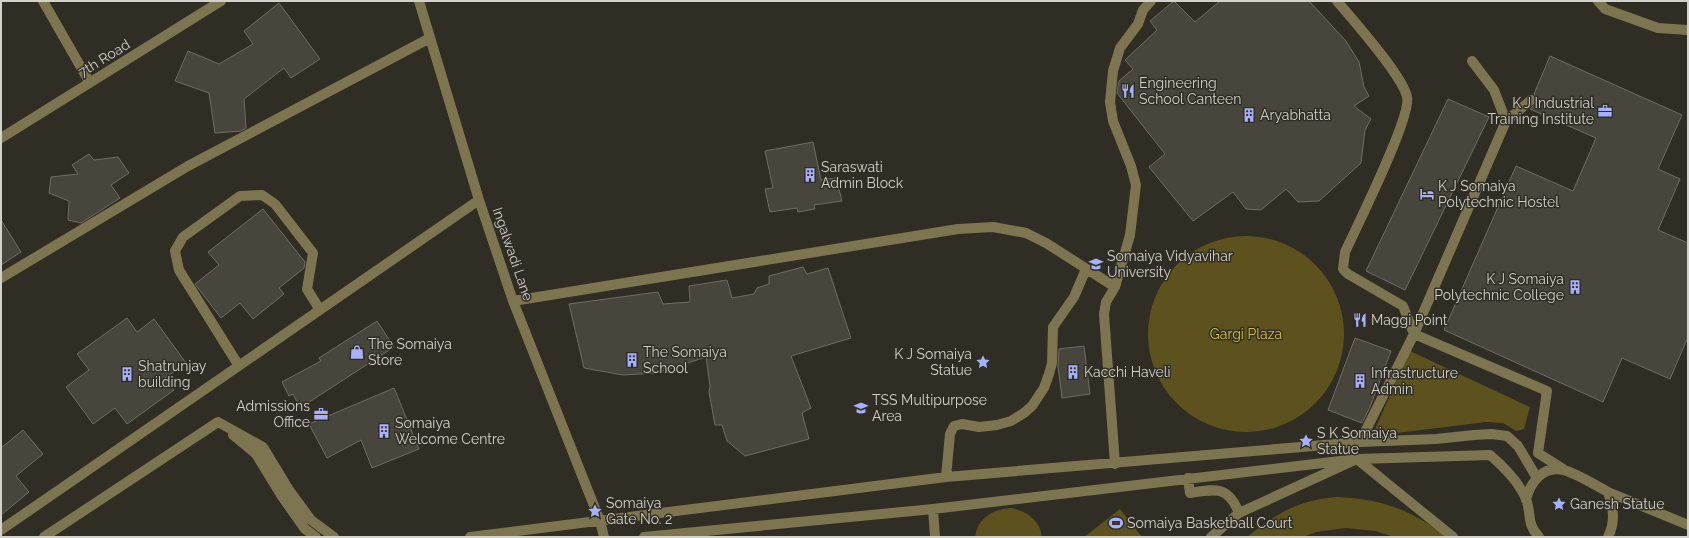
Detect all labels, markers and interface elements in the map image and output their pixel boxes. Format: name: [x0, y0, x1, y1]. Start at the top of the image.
street label: 7th Road: [75, 36, 133, 80]
place label: Engineering School Canteen: [1139, 75, 1241, 107]
restaurant icon: Engineering School Canteen: [1120, 83, 1136, 99]
place label: K J Industrial Training Institute: [1488, 95, 1594, 127]
office icon: K J Industrial Training Institute: [1597, 103, 1613, 119]
building icon: Aryabhatta: [1241, 107, 1257, 123]
place label: Aryabhatta: [1260, 107, 1331, 123]
place label: Saraswati Admin Block: [821, 159, 904, 191]
building icon: Saraswati Admin Block: [802, 167, 818, 183]
place label: K J Somaiya Polytechnic Hostel: [1438, 178, 1559, 210]
hotel icon: K J Somaiya Polytechnic Hostel: [1419, 186, 1435, 202]
street label: Ingalwadi Lane: [490, 205, 536, 303]
place label: Somaiya Vidyavihar University: [1107, 248, 1233, 280]
school or university icon: Somaiya Vidyavihar University: [1088, 256, 1104, 272]
place label: K J Somaiya Polytechnic College: [1434, 271, 1564, 303]
building icon: K J Somaiya Polytechnic College: [1567, 279, 1583, 295]
restaurant icon: Maggi Point: [1352, 312, 1368, 328]
place label: Maggi Point: [1371, 312, 1448, 328]
park label: Gargi Plaza: [1210, 326, 1282, 342]
place label: The Somaiya Store: [368, 336, 452, 368]
shop icon: The Somaiya Store: [349, 344, 365, 360]
place label: The Somaiya School: [643, 344, 727, 376]
place label: K J Somaiya Statue: [894, 346, 972, 378]
building icon: The Somaiya School: [624, 352, 640, 368]
place icon: K J Somaiya Statue: [975, 354, 991, 370]
place label: Shatrunjay building: [138, 358, 207, 390]
building icon: Kacchi Haveli: [1065, 364, 1081, 380]
place label: Kacchi Haveli: [1084, 364, 1171, 380]
place label: Infrastructure Admin: [1371, 365, 1458, 397]
building icon: Shatrunjay building: [119, 366, 135, 382]
building icon: Infrastructure Admin: [1352, 373, 1368, 389]
place label: TSS Multipurpose Area: [872, 392, 987, 424]
place label: Admissions Office: [236, 398, 310, 430]
school or university icon: TSS Multipurpose Area: [853, 400, 869, 416]
office icon: Admissions Office: [313, 406, 329, 422]
place label: Somaiya Welcome Centre: [395, 415, 505, 447]
building icon: Somaiya Welcome Centre: [376, 423, 392, 439]
place label: S K Somaiya Statue: [1317, 425, 1397, 457]
place icon: S K Somaiya Statue: [1298, 433, 1314, 449]
place label: Somaiya Gate No. 2: [606, 495, 672, 527]
place icon: Ganesh Statue: [1551, 496, 1567, 512]
place label: Ganesh Statue: [1570, 496, 1664, 512]
place icon: Somaiya Gate No. 2: [587, 503, 603, 519]
sports icon: Somaiya Basketball Court: [1108, 515, 1124, 531]
place label: Somaiya Basketball Court: [1127, 515, 1293, 531]

